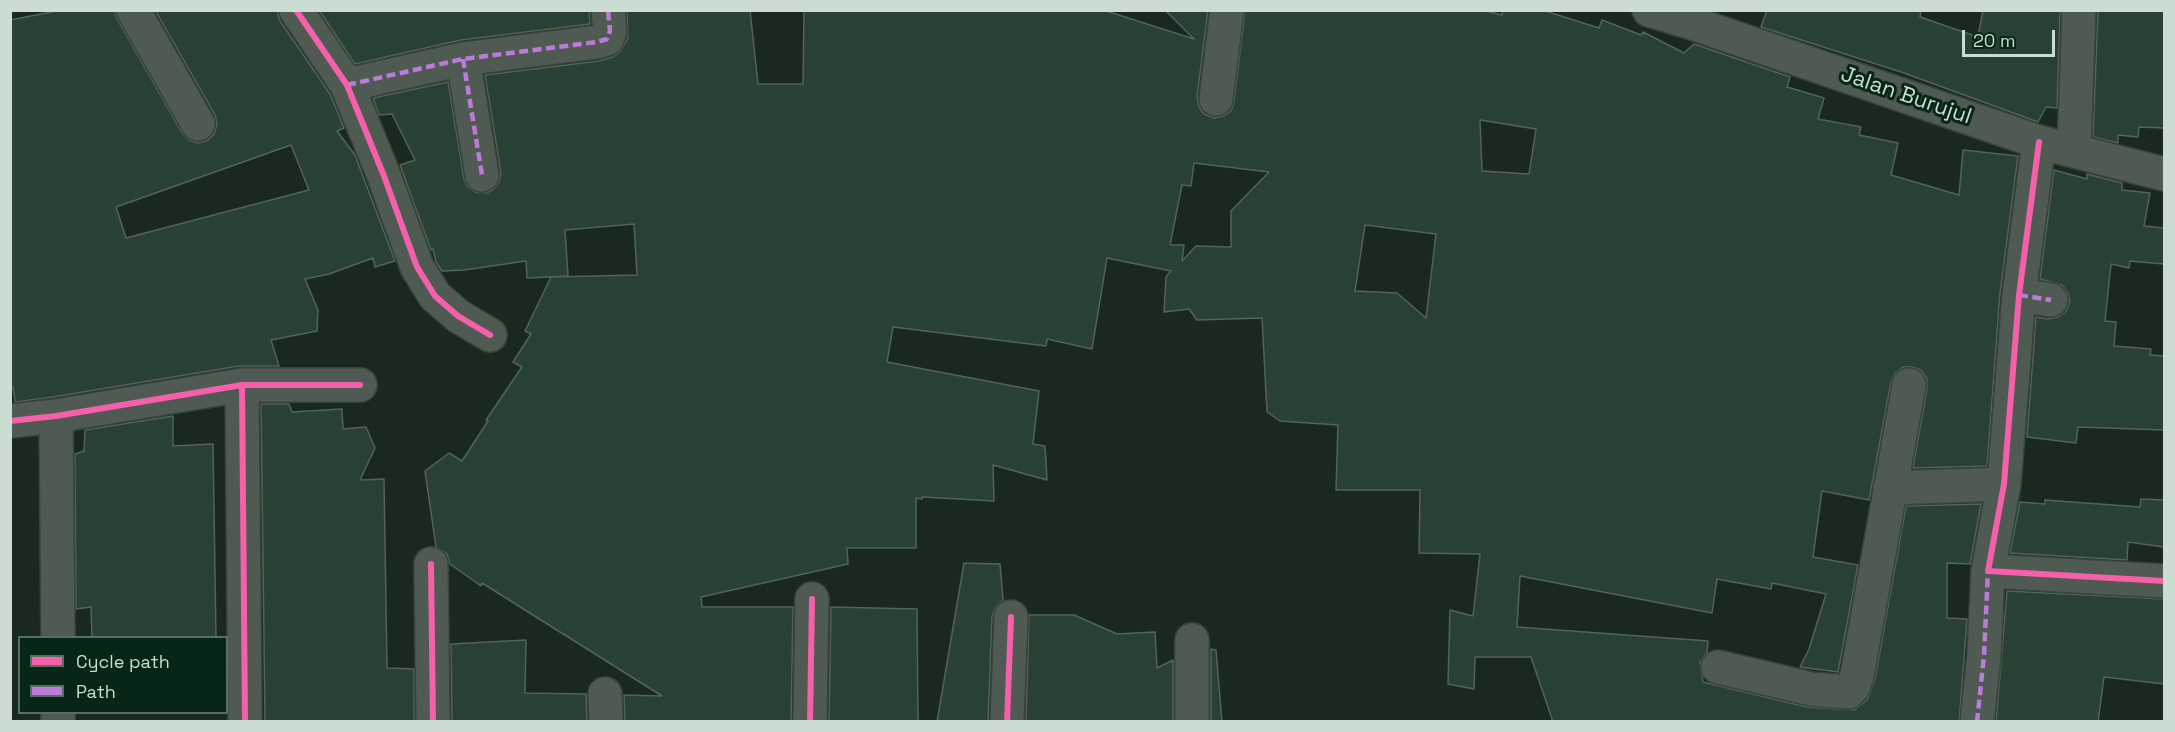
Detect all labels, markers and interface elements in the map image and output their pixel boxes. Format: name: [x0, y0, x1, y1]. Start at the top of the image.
scale bar: [1965, 18, 2058, 56]
text: 20 m: [1973, 29, 2016, 52]
street label: Jalan Burujul: [1837, 61, 1975, 131]
legend: [18, 636, 228, 714]
text: Cycle path: [76, 650, 170, 673]
text: Path: [76, 680, 116, 703]

